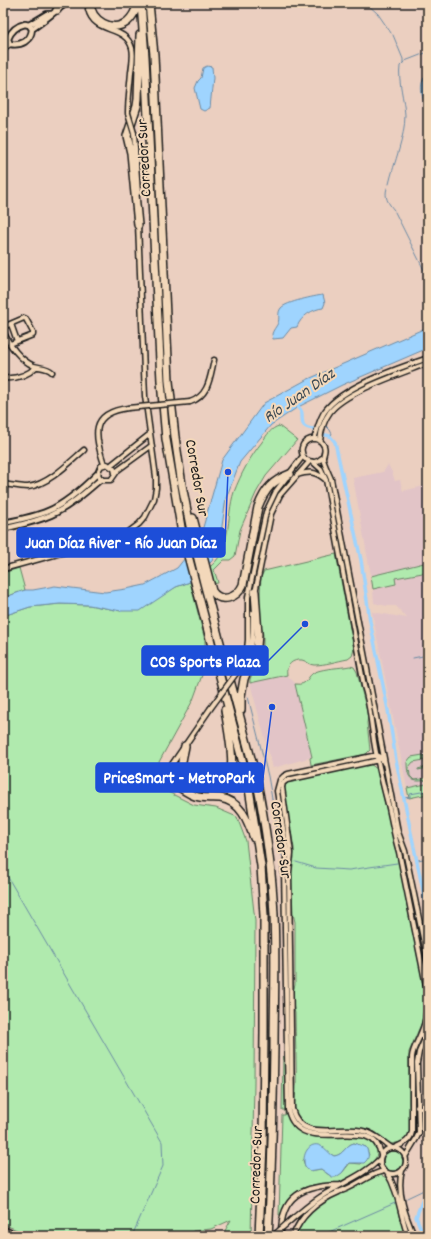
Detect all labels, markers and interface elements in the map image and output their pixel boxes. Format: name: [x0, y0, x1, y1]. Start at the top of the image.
street label: Corredor Sur: [131, 118, 159, 198]
water label: Río Juan Díaz: [259, 363, 342, 430]
street label: Corredor Sur: [178, 438, 214, 518]
callout: Juan Díaz River - Río Juan Díaz: [17, 528, 225, 557]
text: Juan Díaz River - Río Juan Díaz: [25, 533, 217, 557]
callout: COS Sports Plaza: [142, 646, 268, 675]
text: COS Sports Plaza: [150, 652, 261, 676]
callout: PriceSmart - MetroPark: [96, 763, 263, 792]
text: PriceSmart - MetroPark: [103, 768, 255, 792]
street label: Corredor Sur: [263, 800, 297, 880]
street label: Corredor Sur: [244, 1126, 270, 1204]

